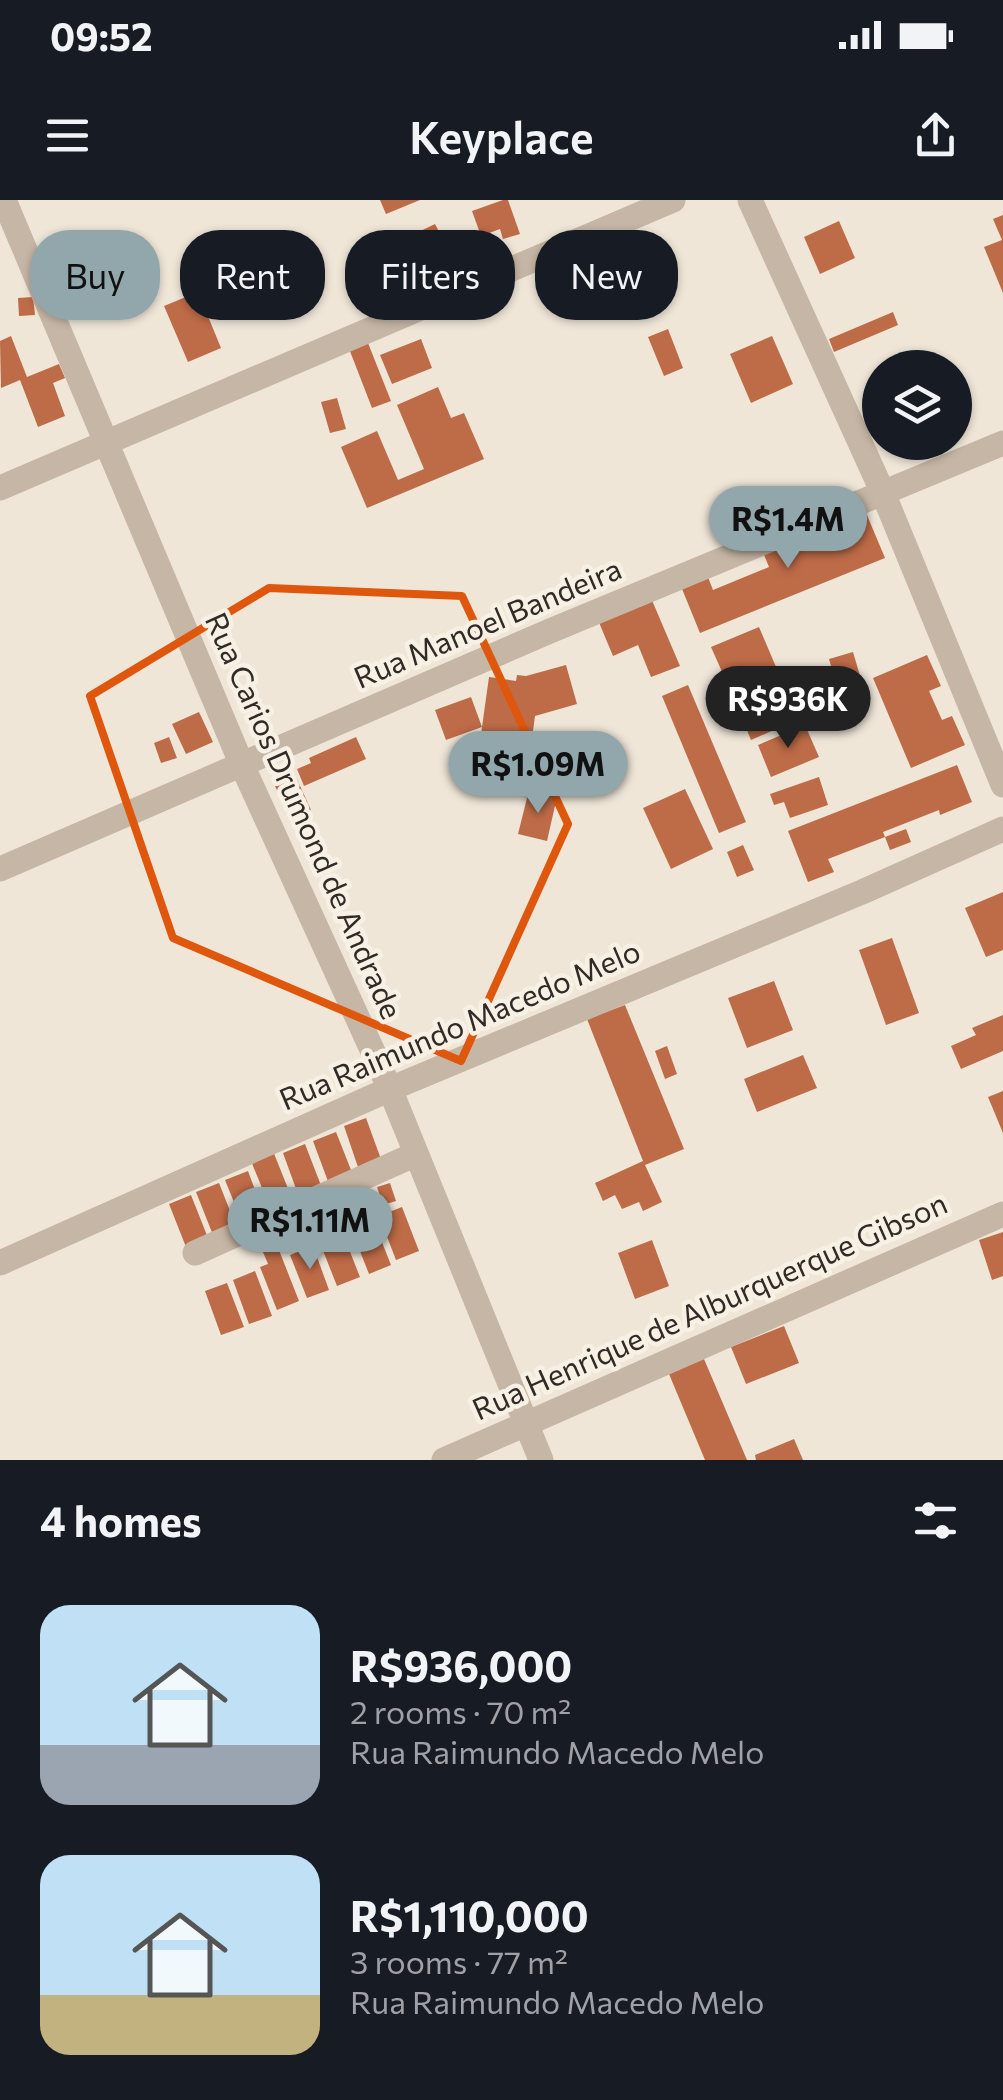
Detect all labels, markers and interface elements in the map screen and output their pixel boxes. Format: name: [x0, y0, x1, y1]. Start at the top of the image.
text: 09:52: [50, 12, 153, 59]
icon: menu: [40, 108, 95, 163]
text: Keyplace: [409, 108, 594, 163]
icon: share: [908, 108, 963, 163]
chip: Buy: [30, 230, 160, 320]
chip: Rent: [180, 230, 325, 320]
chip: Filters: [345, 230, 515, 320]
chip: New: [535, 230, 678, 320]
map controls: [862, 350, 972, 460]
button: layers: [862, 350, 972, 460]
pin: R$1.4M: [707, 486, 869, 571]
text: R$1.4M: [731, 498, 845, 538]
street label: Rua Manoel Bandeira: [348, 549, 626, 695]
street label: Rua Carios Drumond de Andrade: [199, 606, 412, 1024]
pin: R$936K: [707, 666, 869, 751]
text: R$936K: [728, 678, 848, 718]
pin: R$1.09M: [446, 731, 630, 816]
text: R$1.09M: [471, 743, 605, 783]
street label: Rua Raimundo Macedo Melo: [273, 931, 645, 1117]
street label: Rua Henrique de Alburquerque Gibson: [466, 1183, 952, 1426]
pin: R$1.11M: [218, 1187, 402, 1272]
text: R$1.11M: [250, 1199, 370, 1239]
icon: filters: [908, 1493, 963, 1548]
text: 4 homes: [40, 1494, 202, 1546]
text: R$936,000: [350, 1639, 572, 1691]
icon: home: [120, 1645, 240, 1765]
text: 2 rooms · 70 m²: [350, 1691, 571, 1731]
text: Rua Raimundo Macedo Melo: [350, 1731, 764, 1771]
text: R$1,110,000: [350, 1889, 589, 1941]
icon: home: [120, 1895, 240, 2015]
text: 3 rooms · 77 m²: [350, 1941, 568, 1981]
text: Rua Raimundo Macedo Melo: [350, 1981, 764, 2021]

